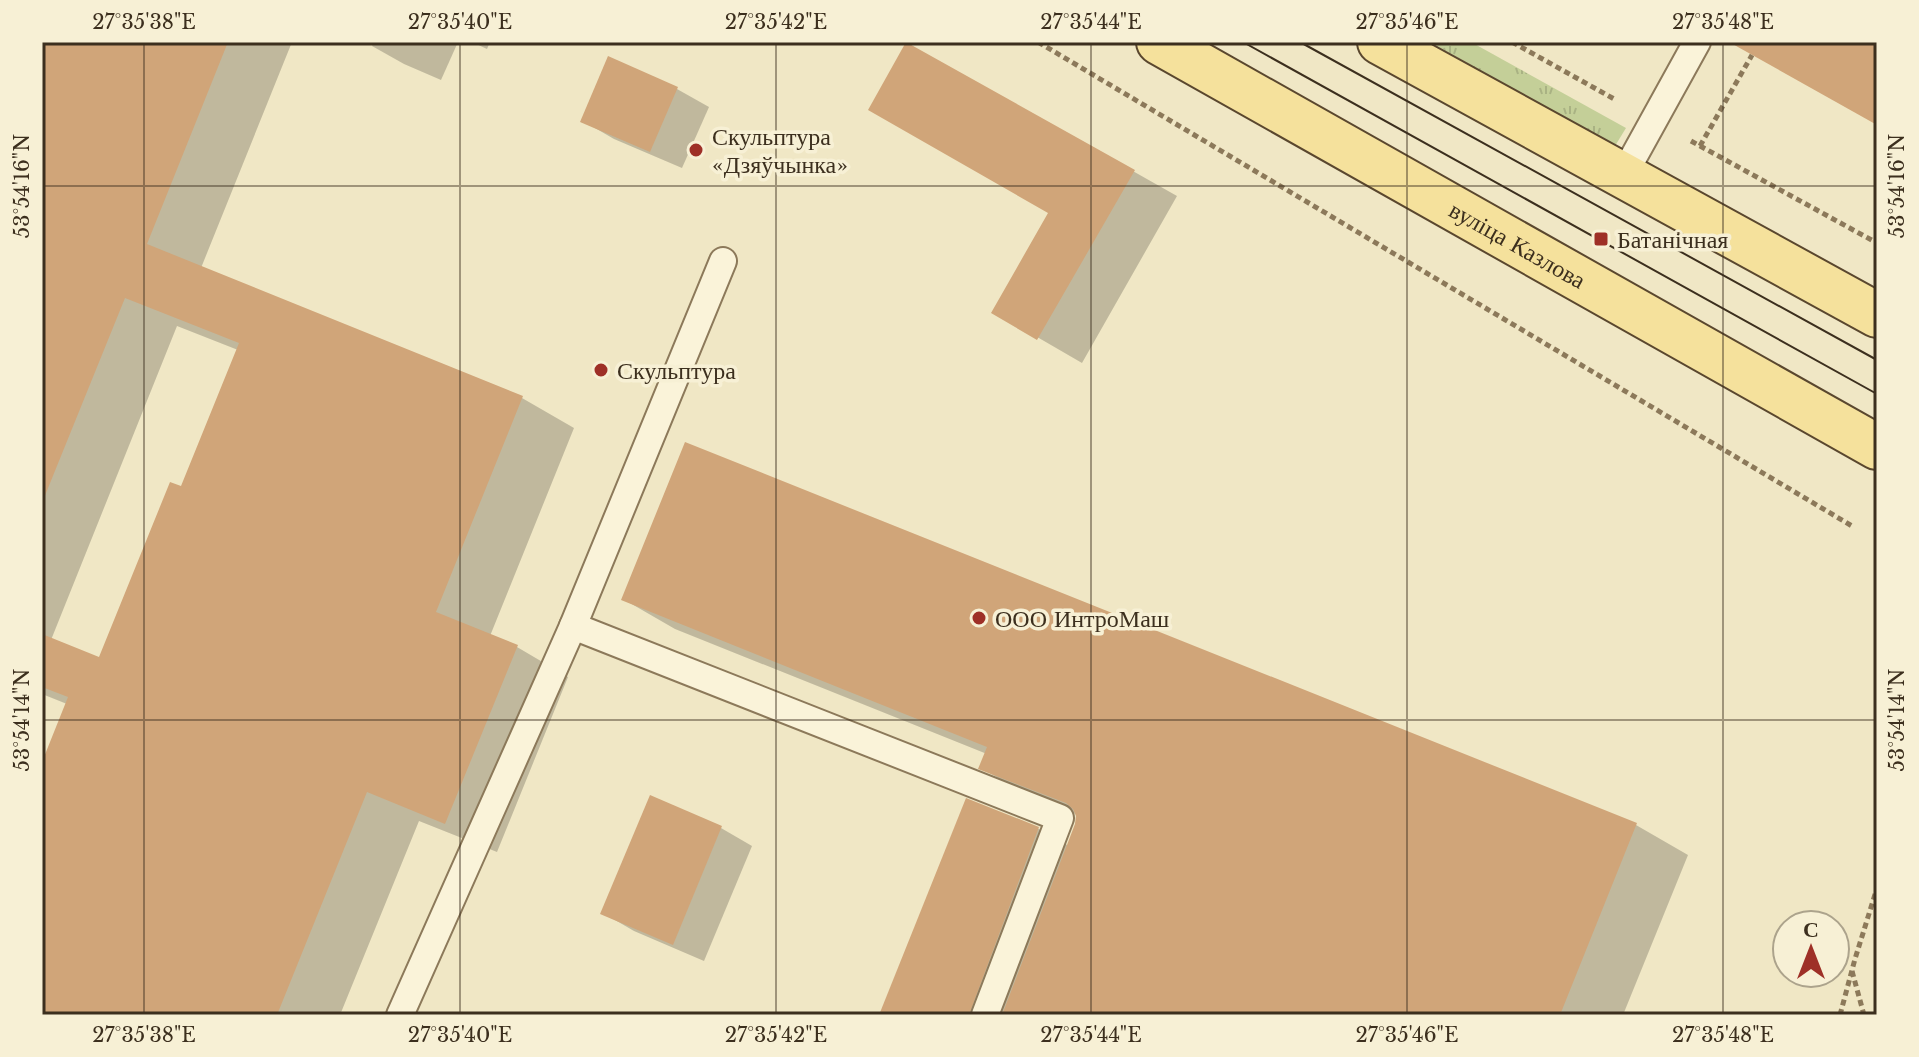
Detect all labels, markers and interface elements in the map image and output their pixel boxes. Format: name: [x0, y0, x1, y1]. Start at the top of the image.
text: 27°35'38"E: [92, 10, 196, 34]
text: 27°35'40"E: [408, 10, 512, 34]
text: 27°35'42"E: [725, 10, 827, 34]
text: 27°35'44"E: [1040, 10, 1142, 34]
text: 27°35'46"E: [1356, 10, 1458, 34]
text: 27°35'48"E: [1672, 10, 1774, 34]
place label: Скульптура «Дзяўчынка»: [712, 122, 848, 179]
text: 53°54'16"N: [10, 134, 34, 238]
text: 53°54'16"N: [1885, 134, 1909, 238]
marker: Скульптура «Дзяўчынка»: [687, 141, 705, 159]
street label: вуліца Казлова: [1445, 194, 1591, 295]
place label: Батанічная: [1617, 225, 1728, 254]
marker: Батанічная: [1592, 230, 1610, 248]
place label: Скульптура: [617, 356, 736, 385]
marker: Скульптура: [592, 361, 610, 379]
place label: ООО ИнтроМаш: [995, 604, 1170, 633]
marker: ООО ИнтроМаш: [970, 609, 988, 627]
text: 53°54'14"N: [10, 669, 34, 771]
text: 53°54'14"N: [1885, 669, 1909, 771]
north arrow: [1771, 909, 1851, 989]
text: С: [1803, 916, 1819, 943]
text: 27°35'38"E: [92, 1023, 196, 1047]
text: 27°35'40"E: [408, 1023, 512, 1047]
text: 27°35'42"E: [725, 1023, 827, 1047]
text: 27°35'44"E: [1040, 1023, 1142, 1047]
text: 27°35'46"E: [1356, 1023, 1458, 1047]
text: 27°35'48"E: [1672, 1023, 1774, 1047]

